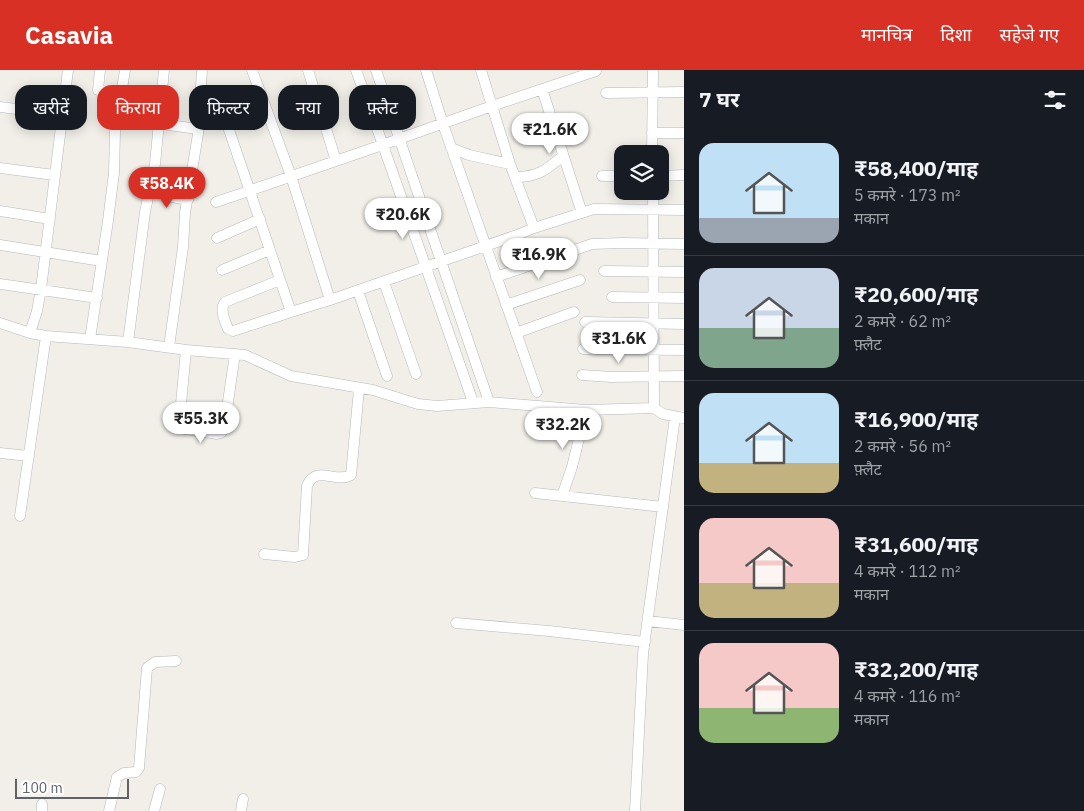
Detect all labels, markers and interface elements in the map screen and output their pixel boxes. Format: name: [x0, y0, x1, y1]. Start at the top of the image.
text: Casavia: [25, 19, 113, 51]
text: मानचित्र: [861, 23, 912, 46]
text: दिशा: [940, 23, 972, 46]
text: सहेजे गए: [1000, 23, 1059, 46]
chip: खरीदें: [15, 85, 87, 130]
chip: किराया: [97, 85, 179, 130]
chip: फ़िल्टर: [189, 85, 268, 130]
chip: नया: [278, 85, 339, 130]
chip: फ़्लैट: [349, 85, 416, 130]
text: 7 घर: [699, 85, 739, 113]
icon: filters: [1041, 86, 1069, 114]
pin: ₹21.6K: [509, 112, 591, 155]
text: ₹21.6K: [523, 119, 577, 139]
map controls: [614, 145, 669, 200]
button: layers: [614, 145, 669, 200]
text: ₹58,400/माह: [854, 154, 978, 182]
icon: home: [739, 163, 799, 223]
pin: ₹58.4K: [126, 166, 208, 209]
text: ₹58.4K: [140, 173, 194, 193]
text: 5 कमरे · 173 m²: [854, 185, 961, 205]
pin: ₹20.6K: [362, 198, 444, 240]
text: ₹20.6K: [376, 204, 430, 224]
text: मकान: [854, 208, 889, 228]
pin: ₹16.9K: [498, 238, 580, 280]
text: ₹16.9K: [512, 244, 566, 264]
text: ₹20,600/माह: [854, 280, 978, 308]
icon: home: [739, 288, 799, 348]
text: 2 कमरे · 62 m²: [854, 311, 951, 331]
pin: ₹31.6K: [578, 322, 660, 364]
text: ₹31.6K: [592, 328, 646, 348]
text: फ़्लैट: [854, 334, 882, 354]
pin: ₹55.3K: [160, 402, 242, 444]
text: ₹16,900/माह: [854, 405, 978, 433]
text: ₹55.3K: [174, 408, 228, 428]
pin: ₹32.2K: [522, 408, 604, 450]
icon: home: [739, 413, 799, 473]
text: ₹32.2K: [536, 414, 590, 434]
text: 2 कमरे · 56 m²: [854, 436, 951, 456]
text: फ़्लैट: [854, 459, 882, 479]
text: ₹31,600/माह: [854, 530, 978, 558]
icon: home: [739, 538, 799, 598]
text: 4 कमरे · 112 m²: [854, 561, 961, 581]
text: मकान: [854, 584, 889, 604]
text: ₹32,200/माह: [854, 655, 978, 683]
icon: home: [739, 663, 799, 723]
text: 4 कमरे · 116 m²: [854, 686, 961, 706]
text: मकान: [854, 709, 889, 729]
scale bar: [15, 776, 129, 799]
text: 100 m: [22, 779, 63, 797]

